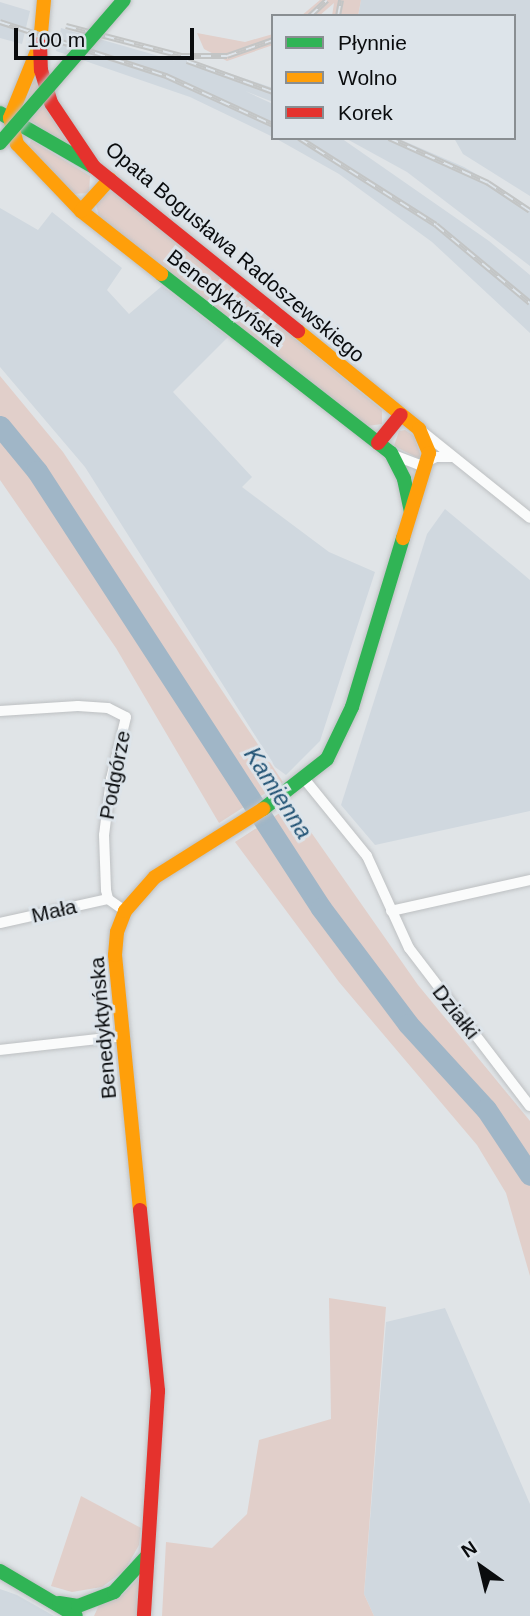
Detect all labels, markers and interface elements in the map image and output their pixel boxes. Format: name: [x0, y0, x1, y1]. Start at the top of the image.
scale bar: [18, 14, 198, 58]
legend: [271, 14, 516, 140]
text: 100 m: [27, 28, 85, 51]
text: Płynnie: [338, 31, 407, 54]
text: Wolno: [338, 66, 397, 89]
text: Korek: [338, 101, 393, 124]
street label: Opata Bogusława Radoszewskiego: [100, 136, 370, 368]
street label: Benedyktyńska: [162, 244, 290, 352]
street label: Podgórze: [94, 728, 136, 822]
water label: Kamienna: [238, 742, 318, 844]
street label: Mała: [29, 894, 79, 928]
street label: Benedyktyńska: [84, 956, 122, 1100]
street label: Działki: [427, 980, 485, 1044]
north arrow: [446, 1532, 516, 1602]
text: N: [457, 1537, 481, 1562]

